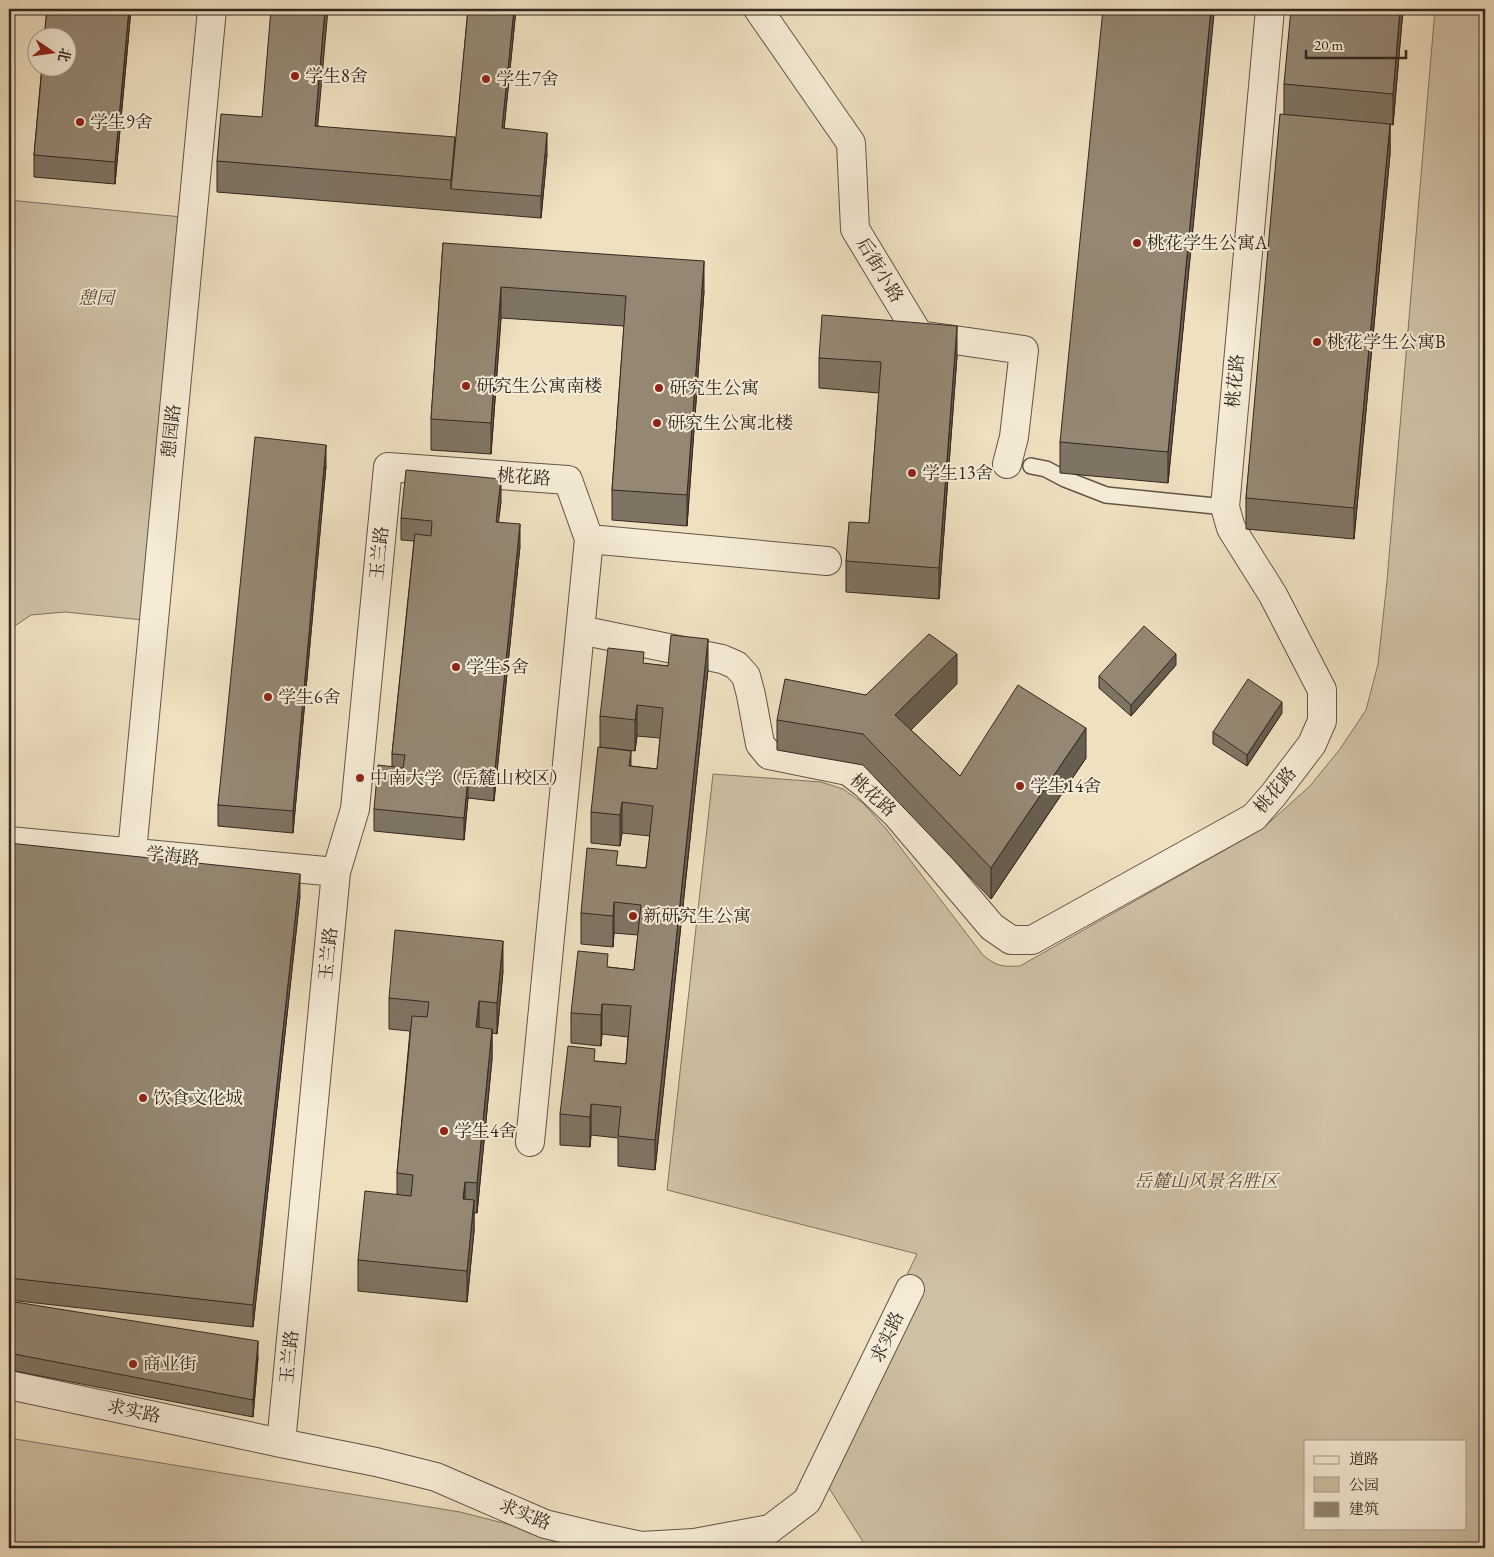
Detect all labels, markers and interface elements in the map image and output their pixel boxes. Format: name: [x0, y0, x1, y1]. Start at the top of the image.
north arrow: [28, 28, 78, 78]
scale bar: [1306, 28, 1406, 60]
text: 20 m: [1314, 35, 1343, 54]
text: 北: [54, 46, 75, 64]
place label: 学生8舍: [305, 64, 368, 87]
place label: 学生7舍: [496, 67, 559, 90]
marker: 学生8舍: [289, 70, 301, 82]
marker: 学生7舍: [480, 73, 492, 85]
place label: 学生9舍: [90, 110, 153, 133]
marker: 学生9舍: [74, 116, 86, 128]
place label: 桃花学生公寓A: [1147, 231, 1268, 254]
street label: 后街小路: [852, 233, 909, 307]
marker: 桃花学生公寓A: [1131, 237, 1143, 249]
park label: 憩园: [78, 286, 117, 309]
place label: 桃花学生公寓B: [1327, 330, 1446, 353]
marker: 桃花学生公寓B: [1311, 336, 1323, 348]
street label: 桃花路: [1221, 353, 1248, 409]
place label: 研究生公寓南楼: [476, 374, 602, 397]
place label: 研究生公寓: [669, 376, 759, 399]
marker: 研究生公寓南楼: [460, 380, 472, 392]
marker: 研究生公寓: [653, 382, 665, 394]
street label: 憩园路: [156, 403, 185, 459]
place label: 研究生公寓北楼: [667, 411, 793, 434]
marker: 研究生公寓北楼: [651, 417, 663, 429]
place label: 学生13舍: [922, 461, 993, 484]
street label: 桃花路: [496, 463, 552, 490]
marker: 学生13舍: [906, 467, 918, 479]
street label: 玉兰路: [364, 525, 393, 581]
place label: 学生5舍: [466, 655, 529, 678]
marker: 学生5舍: [450, 661, 462, 673]
place label: 学生6舍: [278, 685, 341, 708]
marker: 学生6舍: [262, 691, 274, 703]
street label: 桃花路: [1248, 762, 1301, 818]
place label: 中南大学（岳麓山校区）: [370, 766, 568, 789]
street label: 桃花路: [846, 768, 901, 821]
marker: 中南大学（岳麓山校区）: [354, 772, 366, 784]
place label: 学生14舍: [1030, 774, 1101, 797]
marker: 学生14舍: [1014, 780, 1026, 792]
street label: 学海路: [145, 841, 201, 870]
place label: 新研究生公寓: [643, 904, 751, 927]
marker: 新研究生公寓: [627, 910, 639, 922]
street label: 玉兰路: [313, 926, 342, 982]
place label: 饮食文化城: [153, 1086, 243, 1109]
marker: 饮食文化城: [137, 1092, 149, 1104]
place label: 学生4舍: [454, 1119, 517, 1142]
marker: 学生4舍: [438, 1125, 450, 1137]
park label: 岳麓山风景名胜区: [1134, 1169, 1280, 1192]
street label: 求实路: [865, 1307, 908, 1366]
street label: 玉兰路: [274, 1329, 303, 1385]
place label: 商业街: [143, 1352, 197, 1375]
marker: 商业街: [127, 1358, 139, 1370]
street label: 求实路: [105, 1394, 163, 1427]
legend: [1304, 1440, 1466, 1530]
text: 道路: [1349, 1449, 1379, 1468]
text: 公园: [1349, 1475, 1379, 1494]
street label: 求实路: [496, 1493, 555, 1534]
text: 建筑: [1349, 1499, 1379, 1518]

